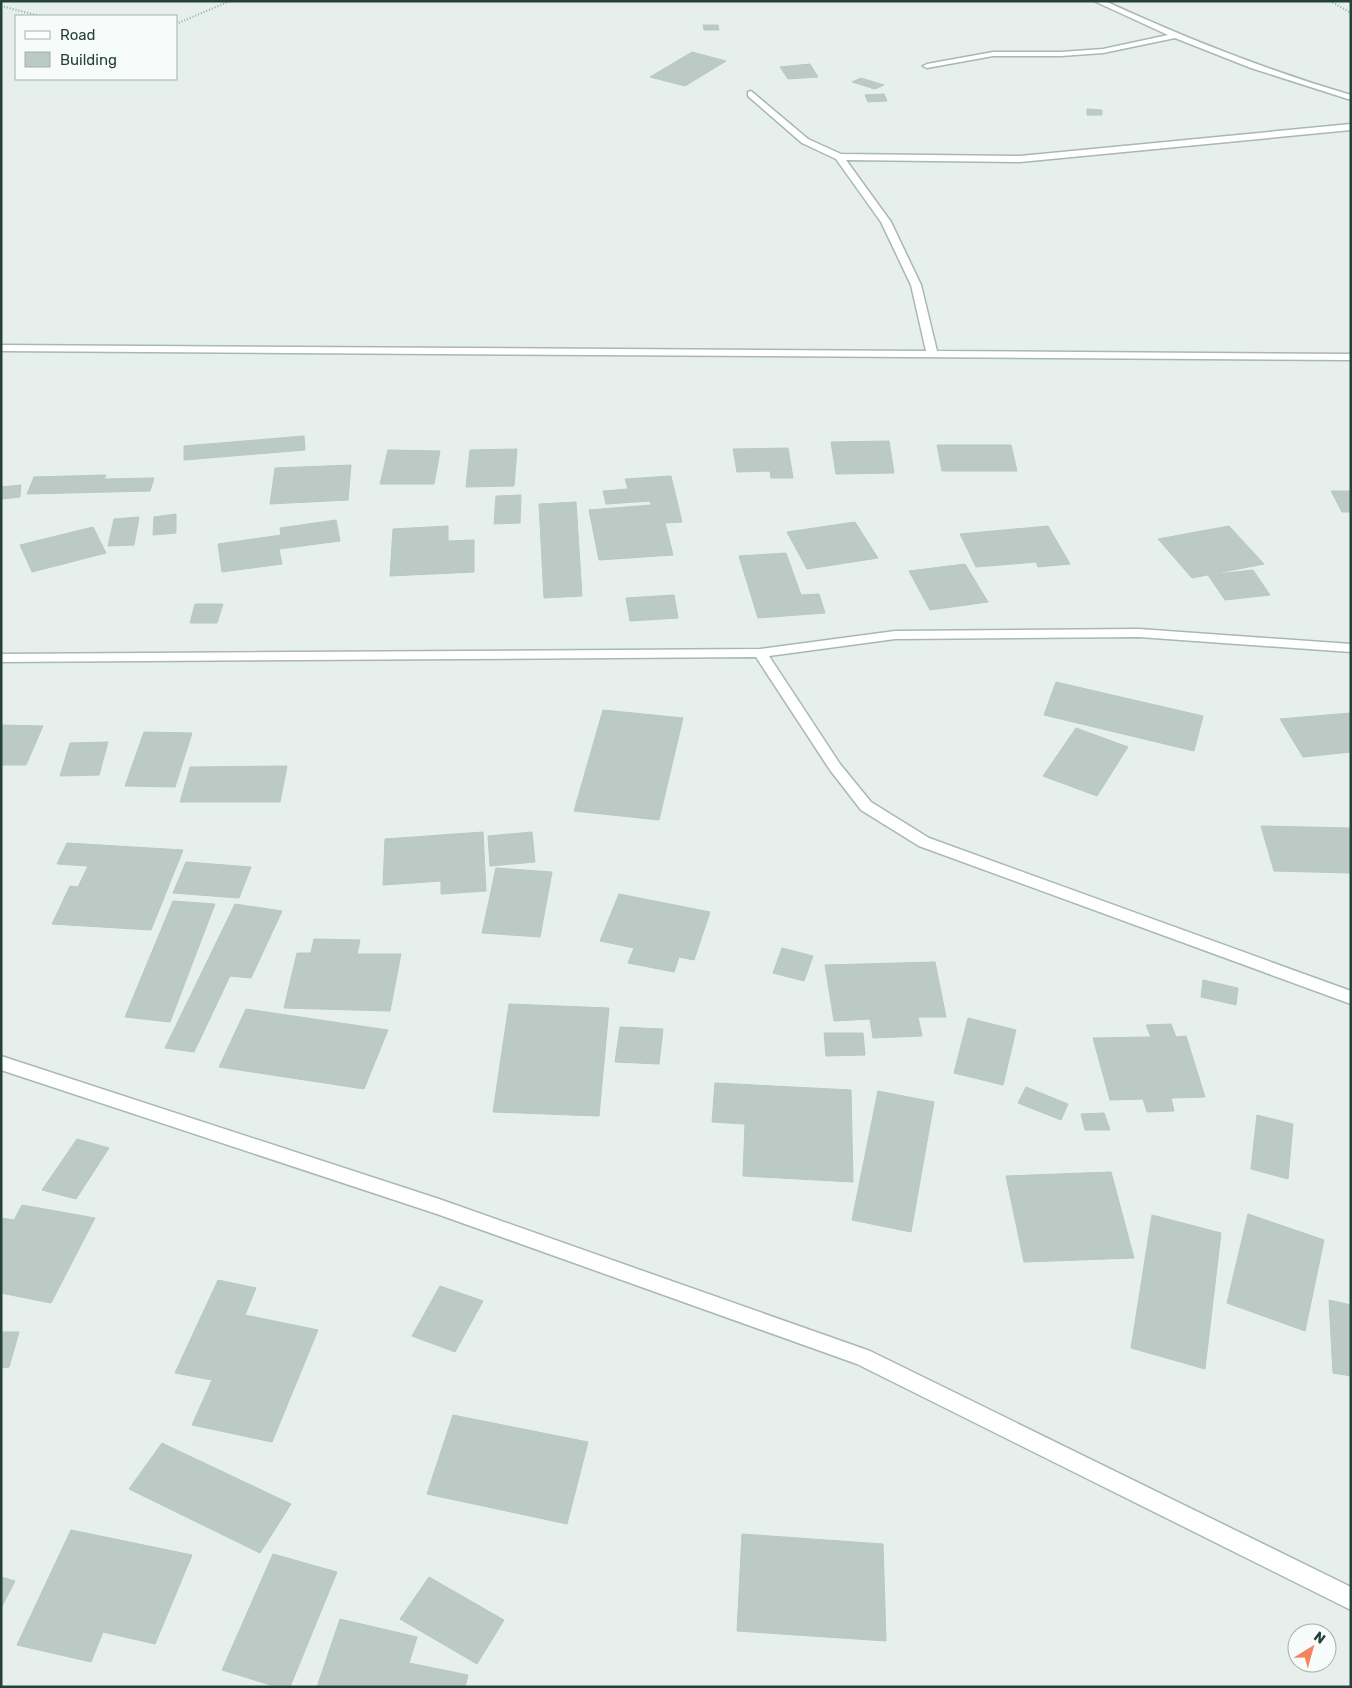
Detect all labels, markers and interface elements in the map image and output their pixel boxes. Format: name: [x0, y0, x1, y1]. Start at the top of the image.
legend: [15, 15, 178, 80]
text: Road: [60, 26, 96, 44]
text: Building: [60, 51, 117, 69]
north arrow: [1287, 1623, 1337, 1673]
text: N: [1310, 1628, 1329, 1648]

